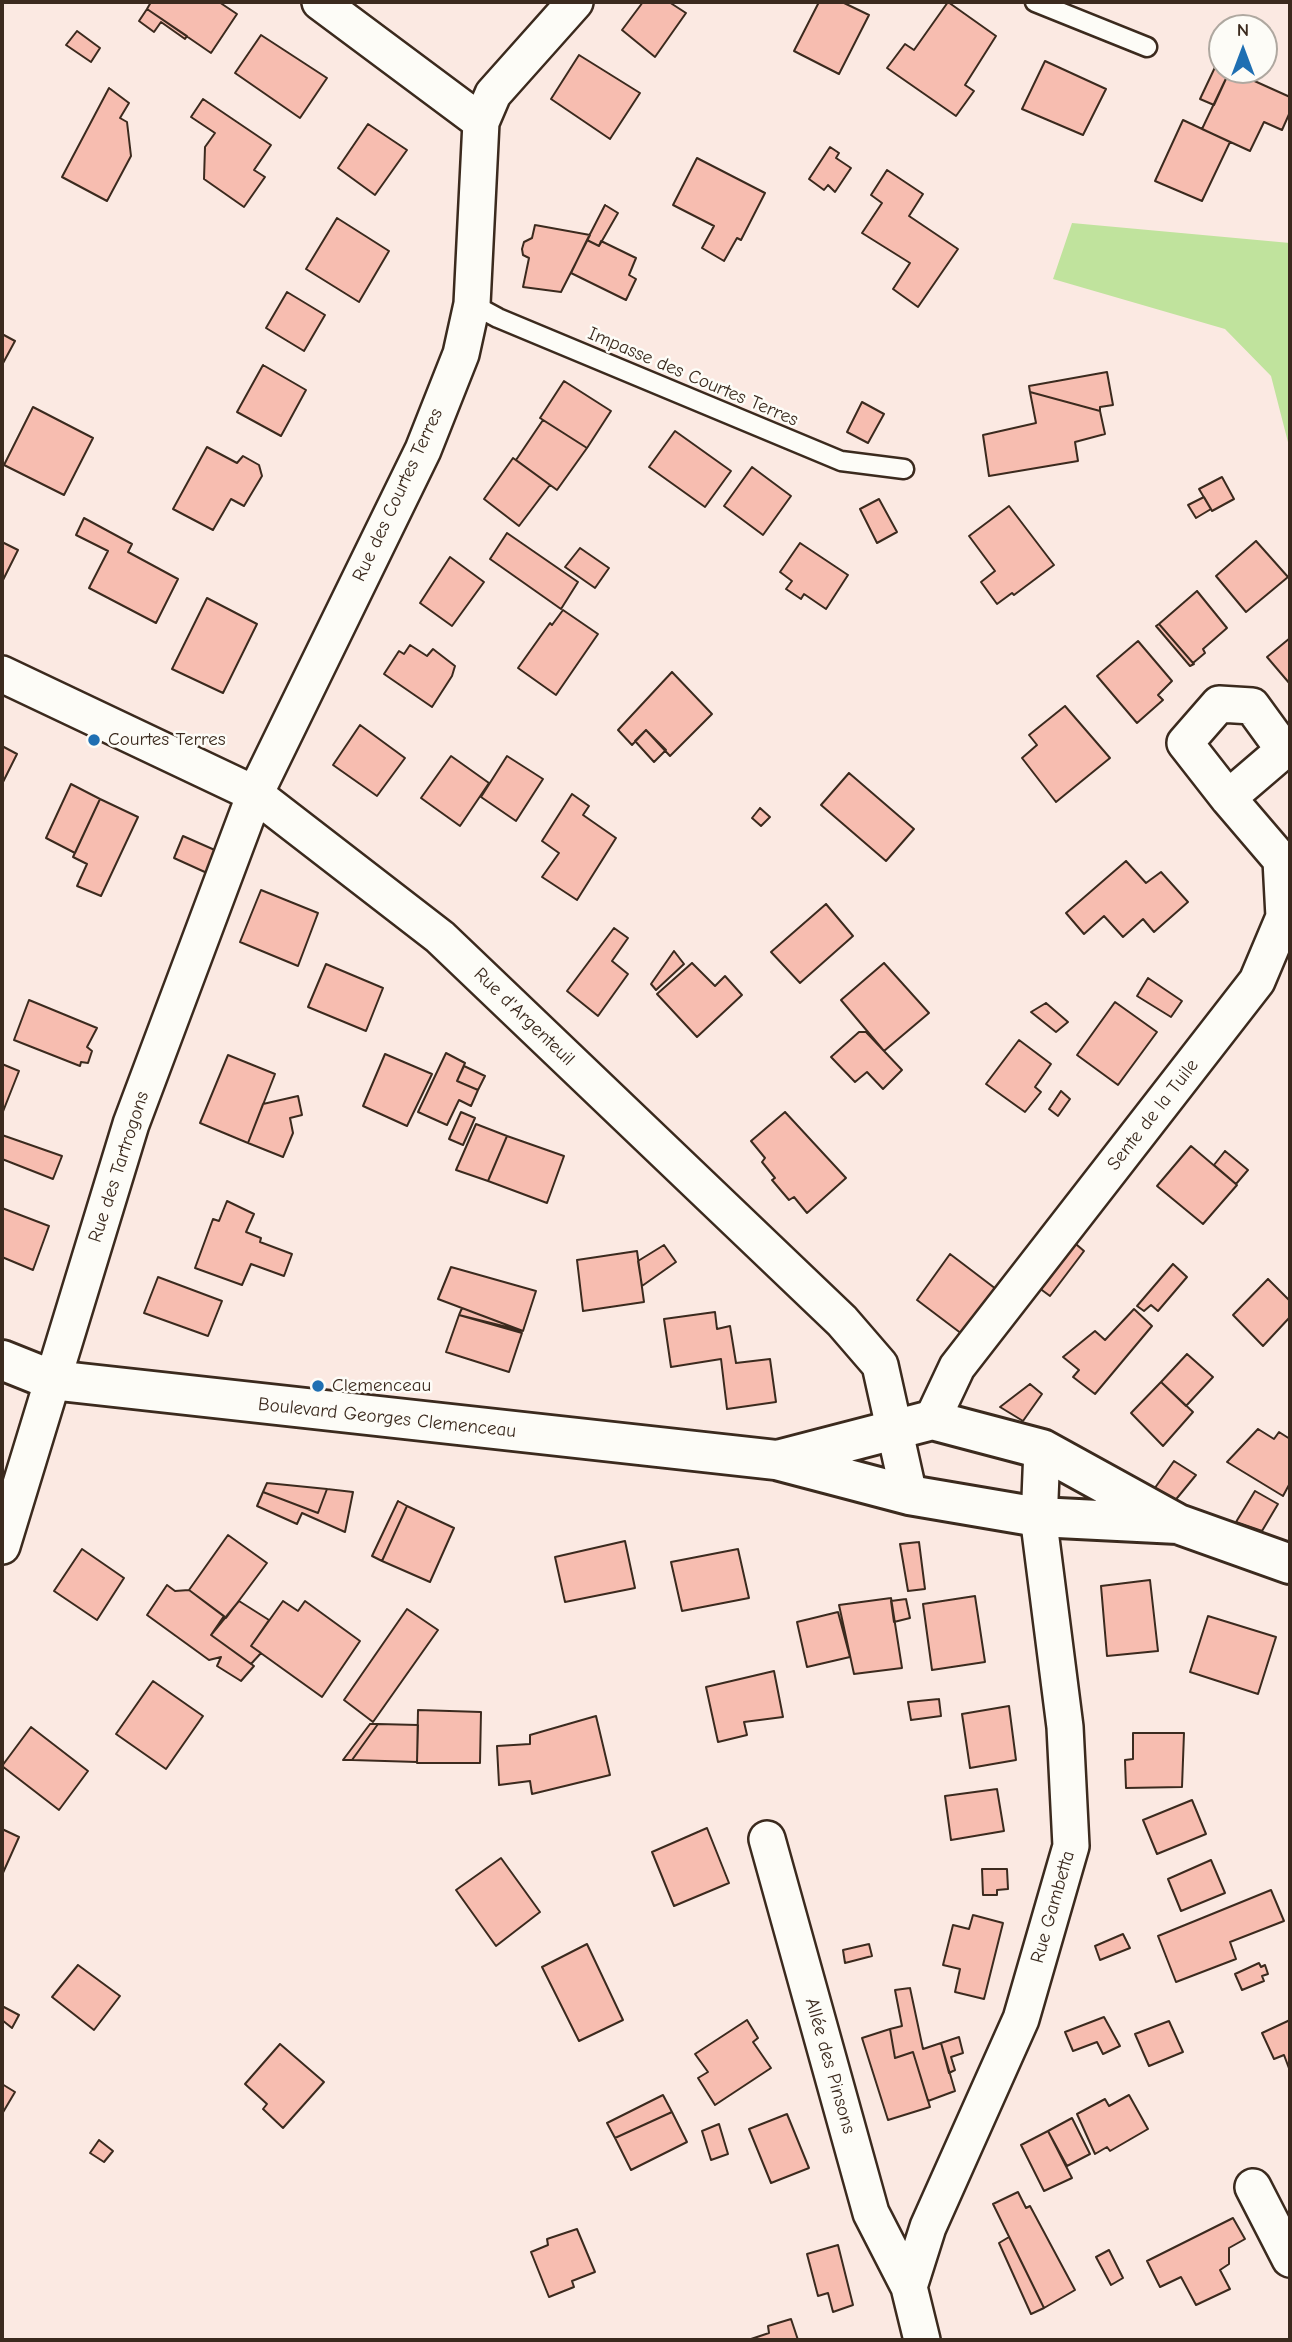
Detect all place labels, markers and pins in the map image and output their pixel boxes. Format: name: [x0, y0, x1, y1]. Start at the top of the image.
place label: Courtes Terres: [108, 729, 226, 751]
marker: Courtes Terres: [86, 732, 102, 748]
place label: Clemenceau: [332, 1375, 431, 1397]
marker: Clemenceau: [310, 1378, 326, 1394]

